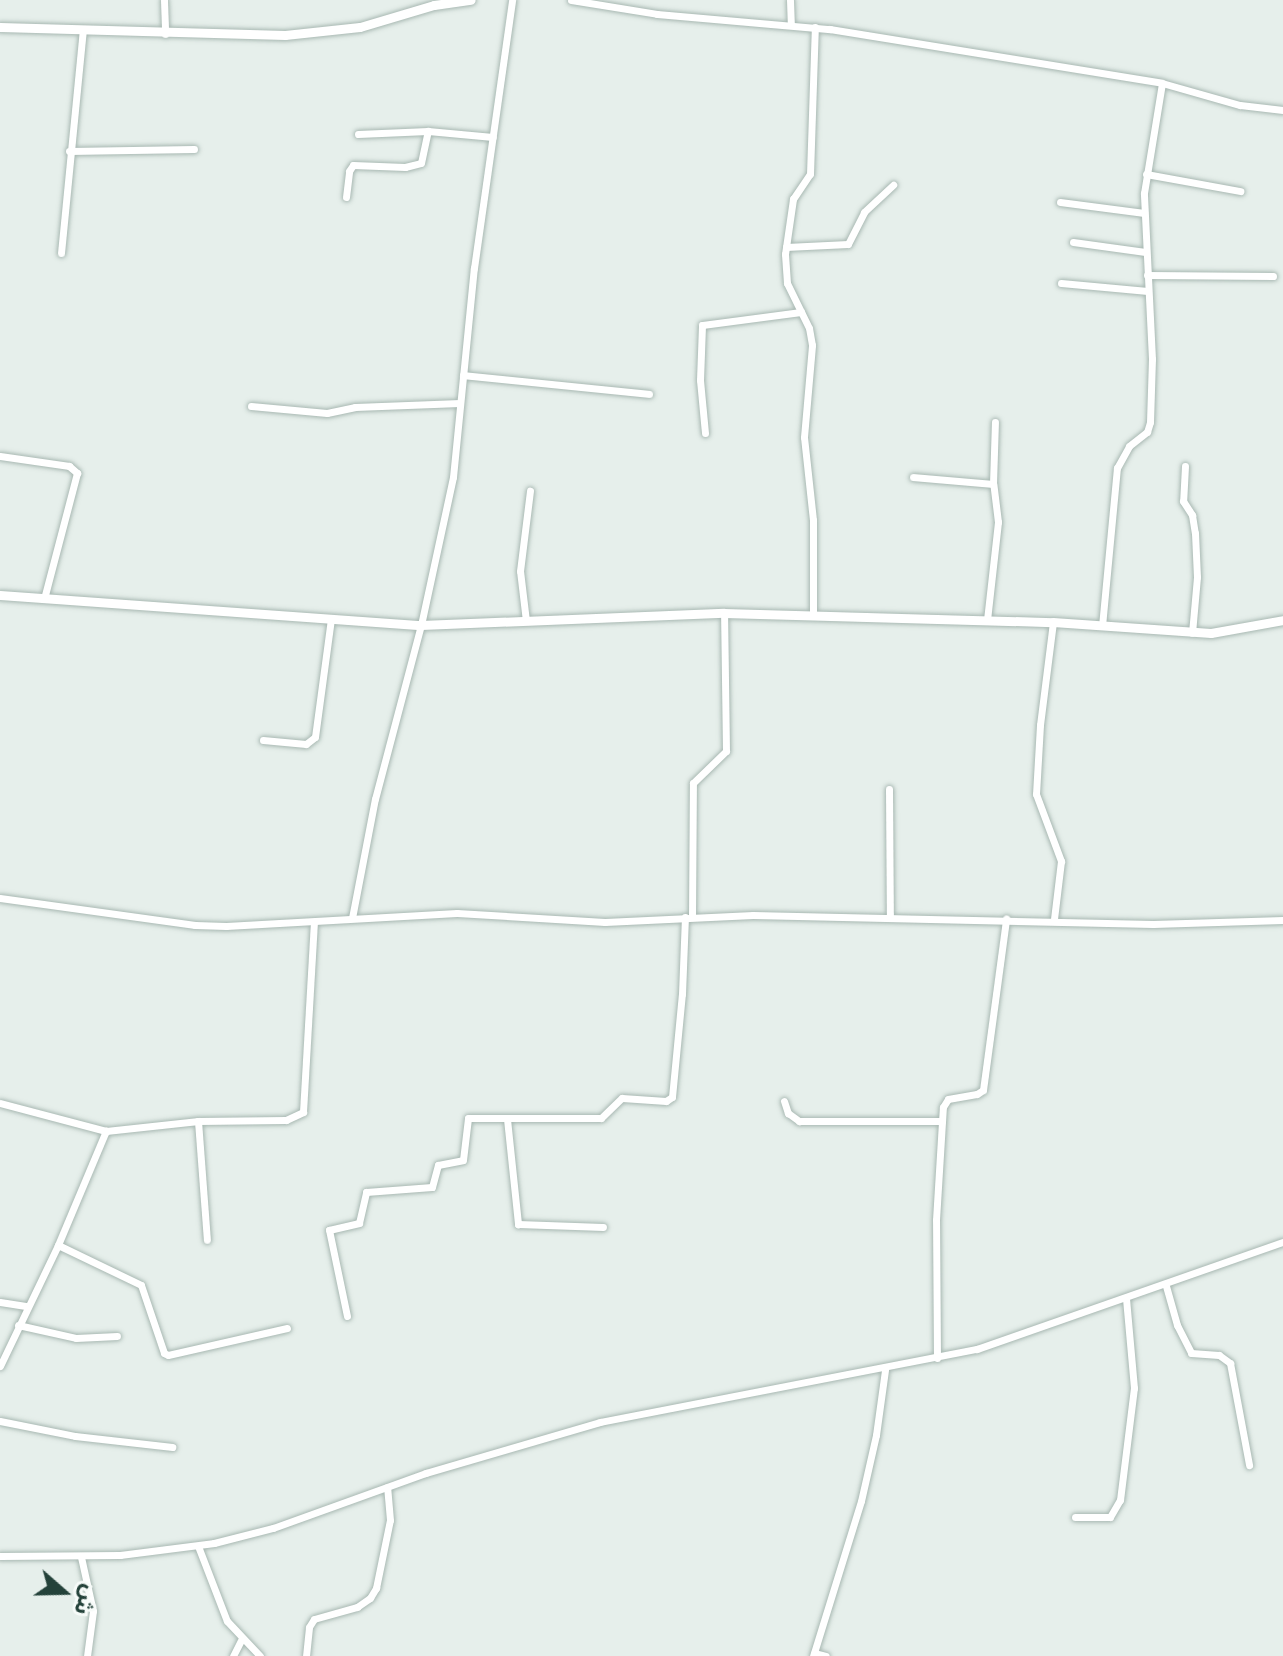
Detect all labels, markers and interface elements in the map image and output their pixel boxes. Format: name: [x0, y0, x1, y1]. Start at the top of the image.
north arrow: [24, 1552, 104, 1632]
text: ش: [70, 1582, 104, 1619]

